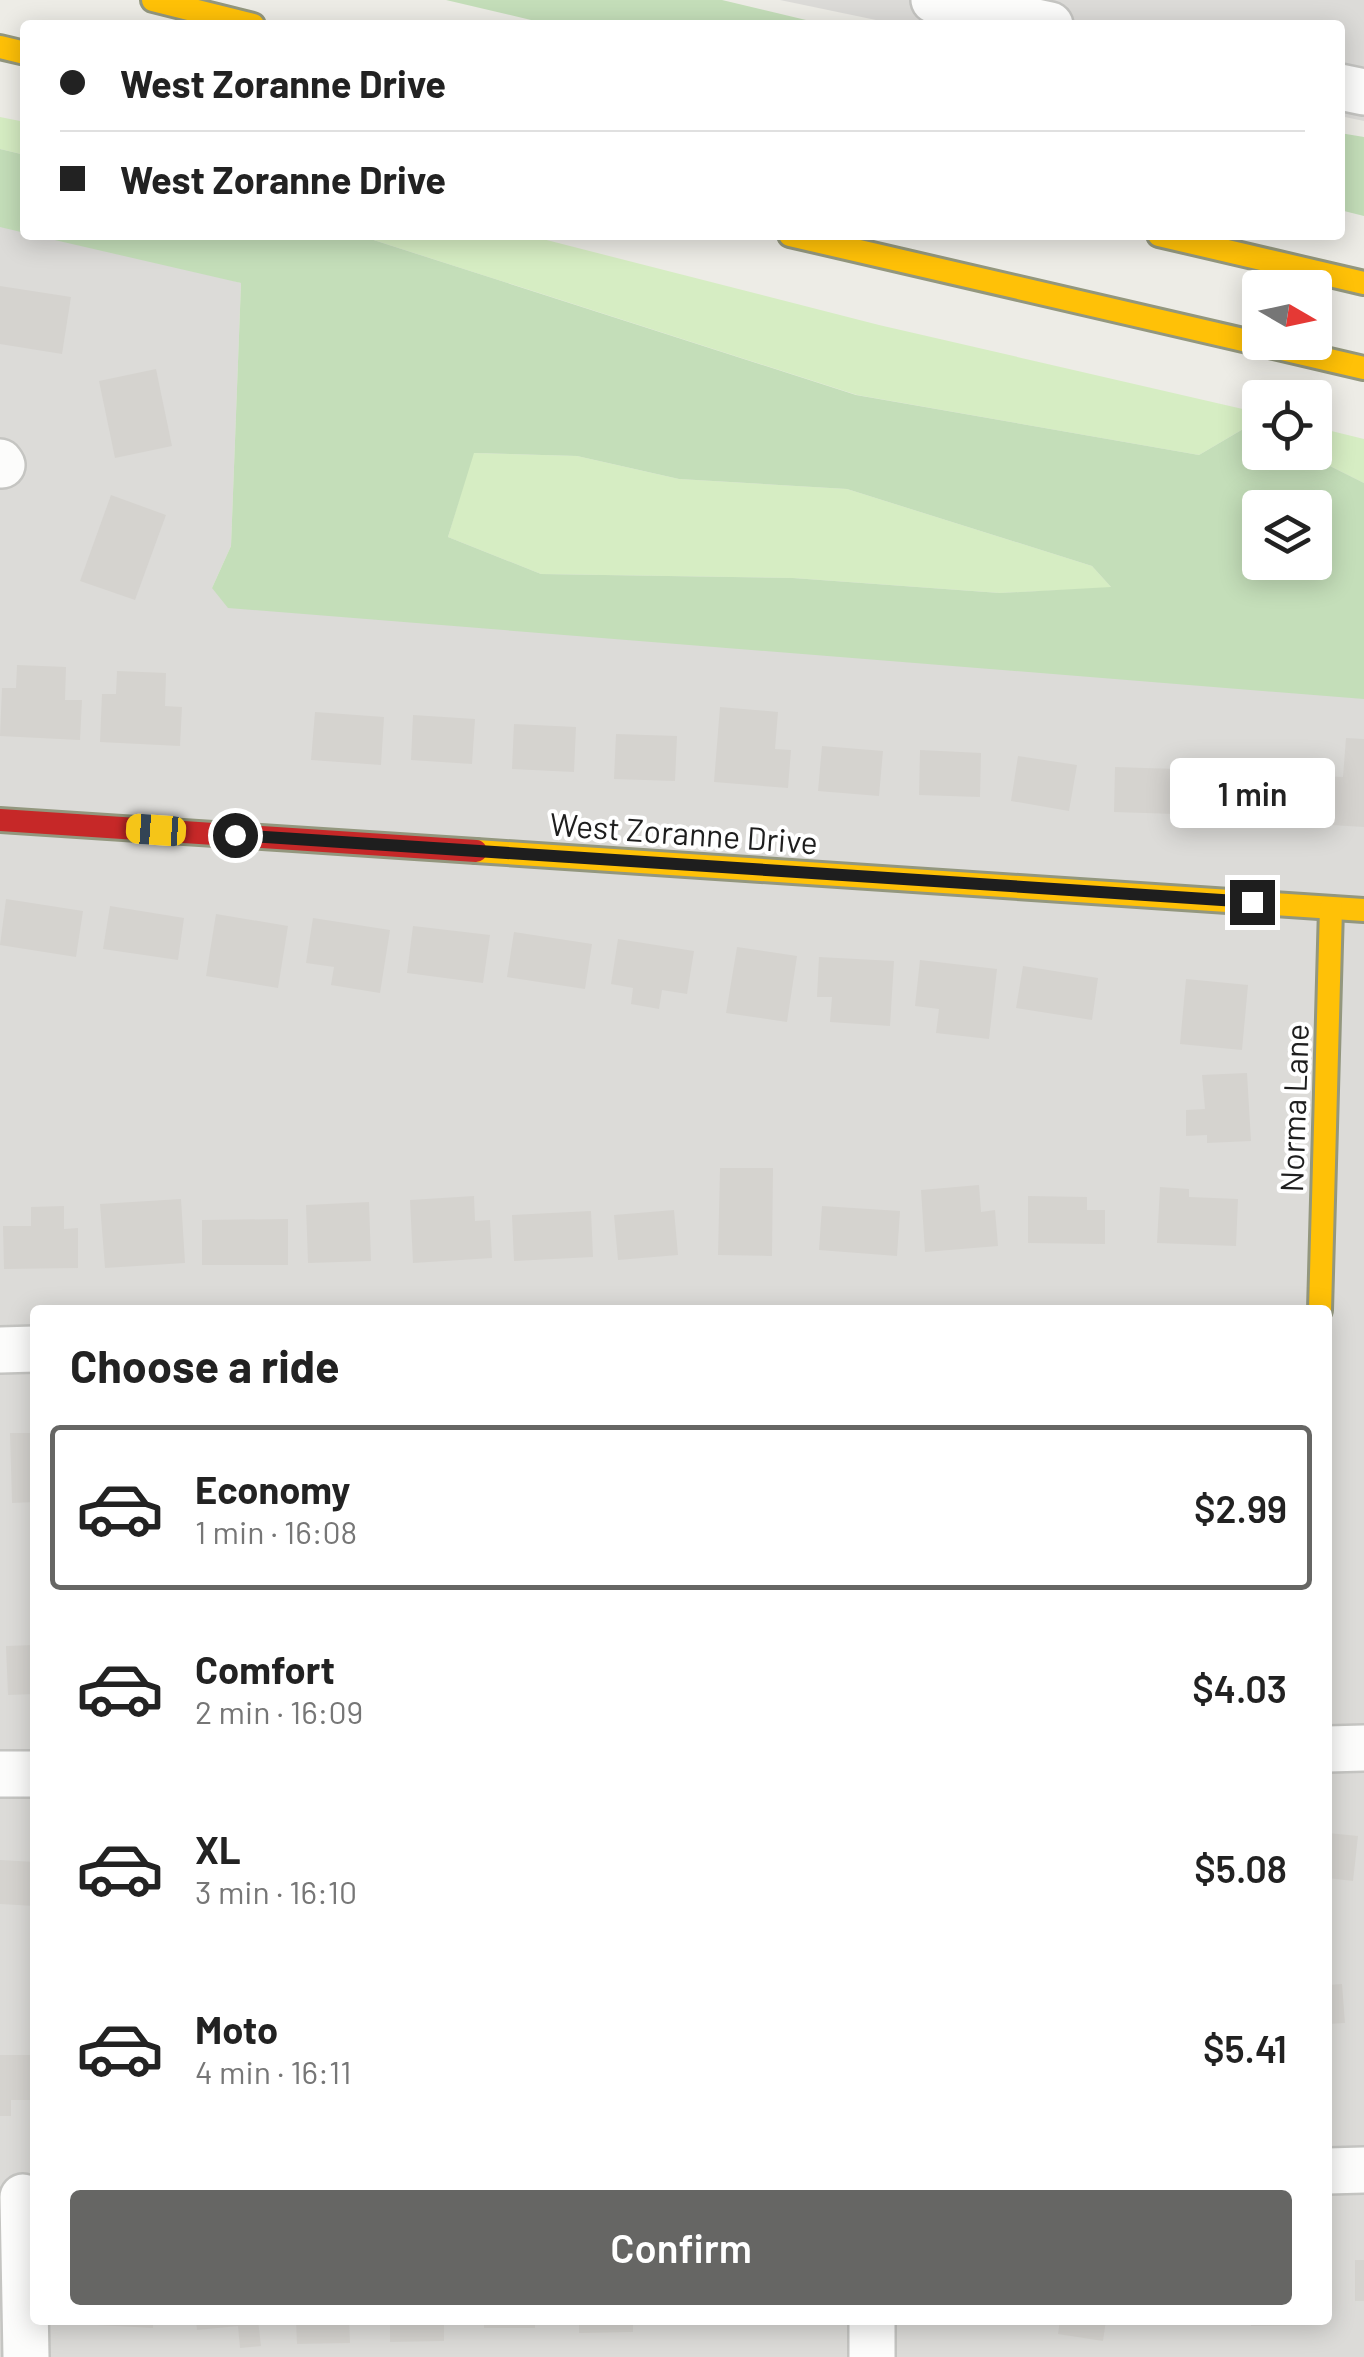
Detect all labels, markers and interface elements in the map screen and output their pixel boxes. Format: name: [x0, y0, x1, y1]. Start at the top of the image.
text: West Zoranne Drive: [120, 60, 446, 106]
text: West Zoranne Drive: [120, 156, 446, 202]
north arrow: [1242, 270, 1332, 360]
map controls: [1242, 270, 1332, 580]
button: locate: [1242, 380, 1332, 470]
button: layers: [1242, 490, 1332, 580]
callout: 1 min: [1170, 757, 1334, 827]
text: 1 min: [1218, 774, 1287, 812]
street label: West Zoranne Drive: [549, 804, 819, 860]
car: [125, 813, 187, 847]
route start: [213, 813, 258, 858]
route end: [1230, 880, 1275, 925]
street label: Norma Lane: [1271, 1023, 1315, 1193]
text: Choose a ride: [70, 1338, 340, 1392]
icon: car: [75, 1463, 165, 1553]
text: Economy: [195, 1466, 350, 1512]
text: $2.99: [1194, 1485, 1287, 1531]
text: 1 min · 16:08: [195, 1512, 357, 1550]
icon: car: [75, 1643, 165, 1733]
text: Comfort: [195, 1646, 335, 1692]
text: $4.03: [1192, 1665, 1287, 1711]
text: 2 min · 16:09: [195, 1692, 363, 1730]
icon: car: [75, 1823, 165, 1913]
text: XL: [195, 1826, 241, 1872]
text: $5.08: [1194, 1845, 1287, 1891]
text: 3 min · 16:10: [195, 1872, 357, 1910]
icon: car: [75, 2003, 165, 2093]
text: Moto: [195, 2006, 278, 2052]
text: $5.41: [1203, 2025, 1287, 2071]
text: 4 min · 16:11: [195, 2052, 351, 2090]
button: Confirm: [70, 2190, 1292, 2305]

